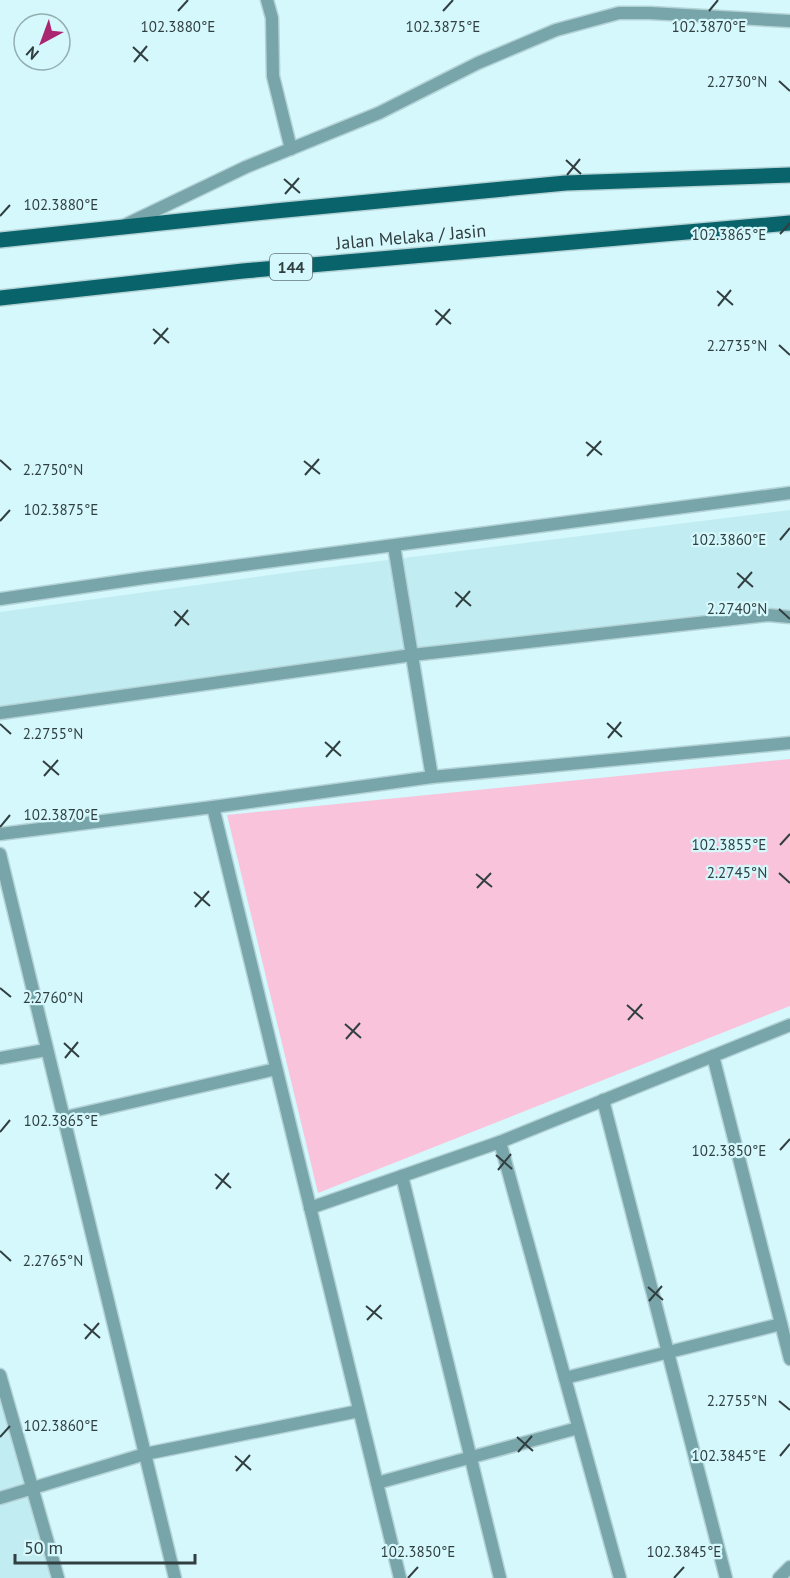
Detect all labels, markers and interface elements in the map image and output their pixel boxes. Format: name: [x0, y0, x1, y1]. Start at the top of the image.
north arrow: [12, 12, 72, 72]
text: 102.3880°E: [141, 17, 215, 36]
text: 102.3875°E: [406, 17, 480, 36]
text: 102.3870°E: [672, 17, 746, 36]
text: N: [22, 42, 43, 64]
text: 2.2730°N: [707, 72, 767, 91]
text: 102.3880°E: [24, 195, 98, 214]
street label: Jalan Melaka / Jasin: [334, 218, 487, 255]
text: 102.3865°E: [692, 225, 766, 244]
road number: 144: [270, 254, 312, 280]
text: 2.2735°N: [707, 336, 767, 355]
text: 2.2750°N: [23, 460, 83, 479]
text: 102.3875°E: [24, 500, 98, 519]
text: 102.3860°E: [692, 530, 766, 549]
text: 2.2740°N: [707, 599, 767, 618]
text: 2.2755°N: [23, 724, 83, 743]
text: 102.3870°E: [24, 805, 98, 824]
text: 102.3855°E: [692, 835, 766, 854]
text: 2.2745°N: [707, 863, 767, 882]
text: 2.2760°N: [23, 988, 83, 1007]
text: 102.3865°E: [24, 1111, 98, 1130]
text: 102.3850°E: [692, 1141, 766, 1160]
text: 2.2765°N: [23, 1251, 83, 1270]
text: 2.2755°N: [707, 1391, 767, 1410]
text: 102.3860°E: [24, 1416, 98, 1435]
text: 102.3845°E: [692, 1446, 766, 1465]
scale bar: [15, 1527, 195, 1565]
text: 50 m: [24, 1536, 63, 1559]
text: 102.3850°E: [381, 1542, 455, 1561]
text: 102.3845°E: [647, 1542, 721, 1561]

